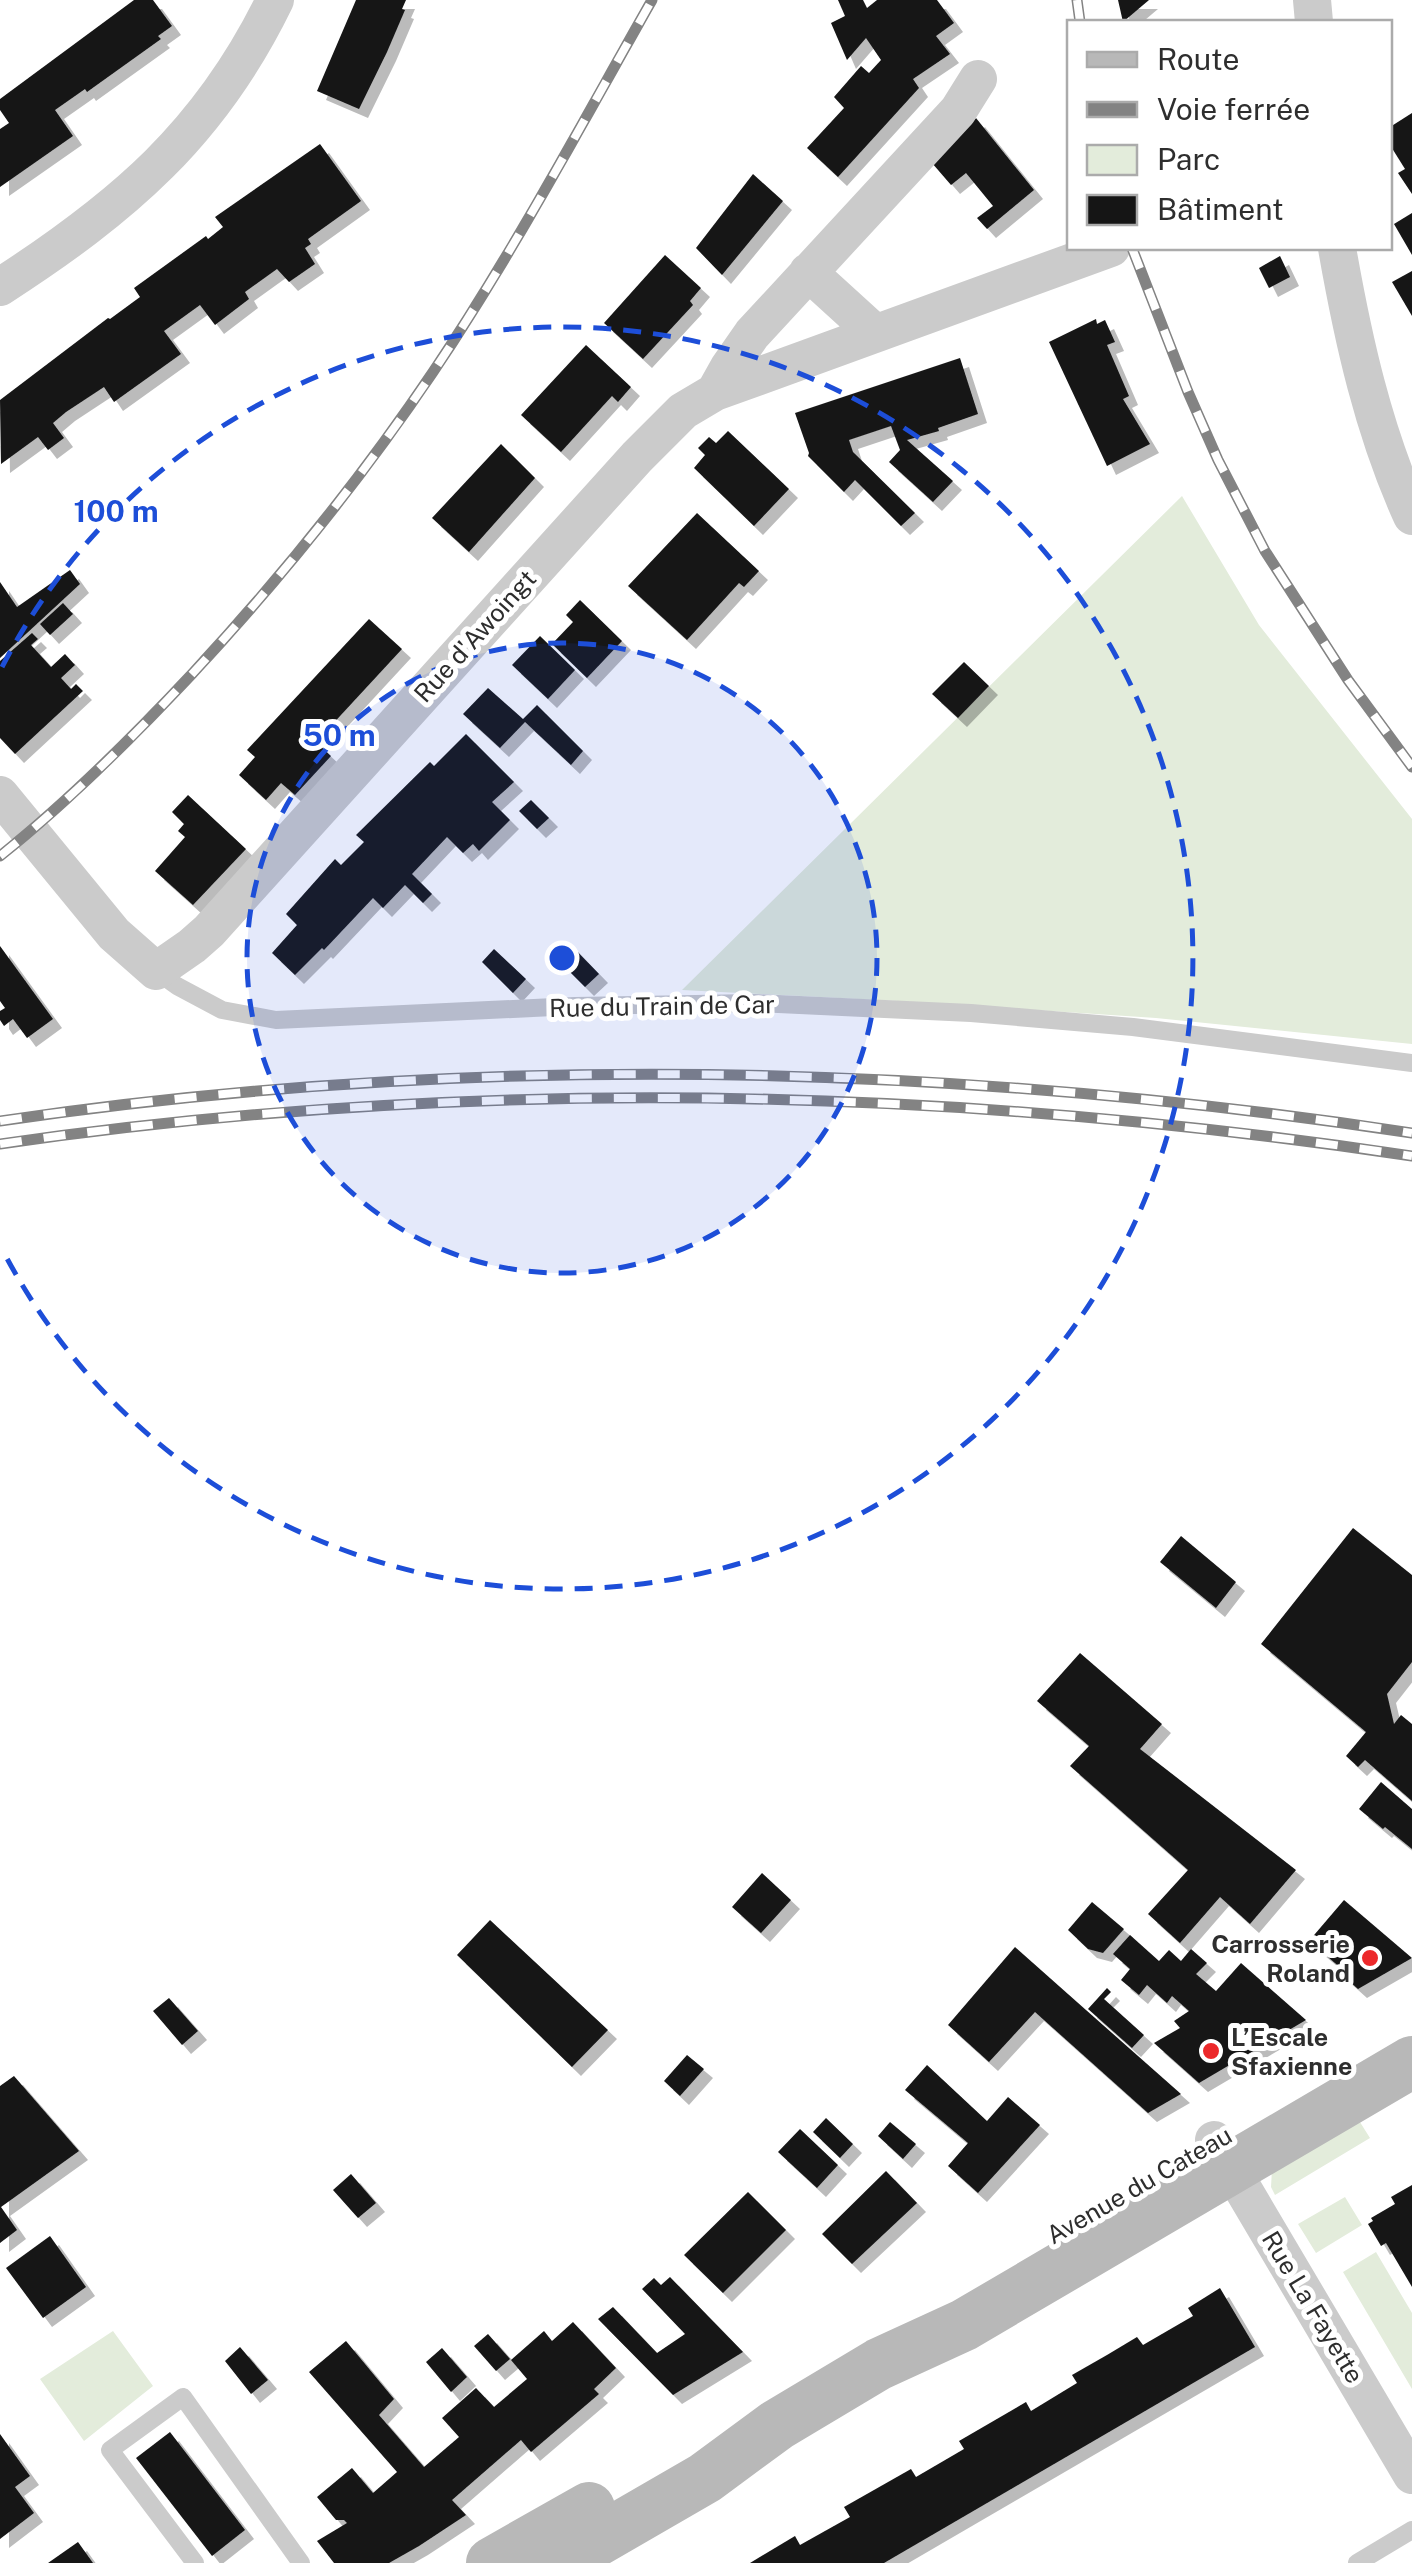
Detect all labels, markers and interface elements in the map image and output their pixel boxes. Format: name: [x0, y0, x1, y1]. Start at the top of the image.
legend: [1067, 20, 1392, 250]
text: Route: [1157, 41, 1239, 77]
text: Voie ferrée: [1157, 91, 1310, 127]
text: Parc: [1157, 141, 1220, 177]
text: Bâtiment: [1157, 191, 1284, 227]
text: 100 m: [73, 493, 159, 529]
street label: Rue d'Awoingt: [408, 564, 542, 708]
text: 50 m: [302, 717, 376, 753]
centre of rings: [544, 940, 580, 976]
street label: Rue du Train de Car: [549, 989, 775, 1023]
place label: Carrosserie Roland: [1211, 1929, 1350, 1988]
marker: Carrosserie Roland: [1359, 1947, 1381, 1969]
place label: L’Escale Sfaxienne: [1231, 2022, 1352, 2081]
marker: L’Escale Sfaxienne: [1200, 2040, 1222, 2062]
street label: Avenue du Cateau: [1041, 2120, 1237, 2250]
street label: Rue La Fayette: [1256, 2226, 1370, 2388]

